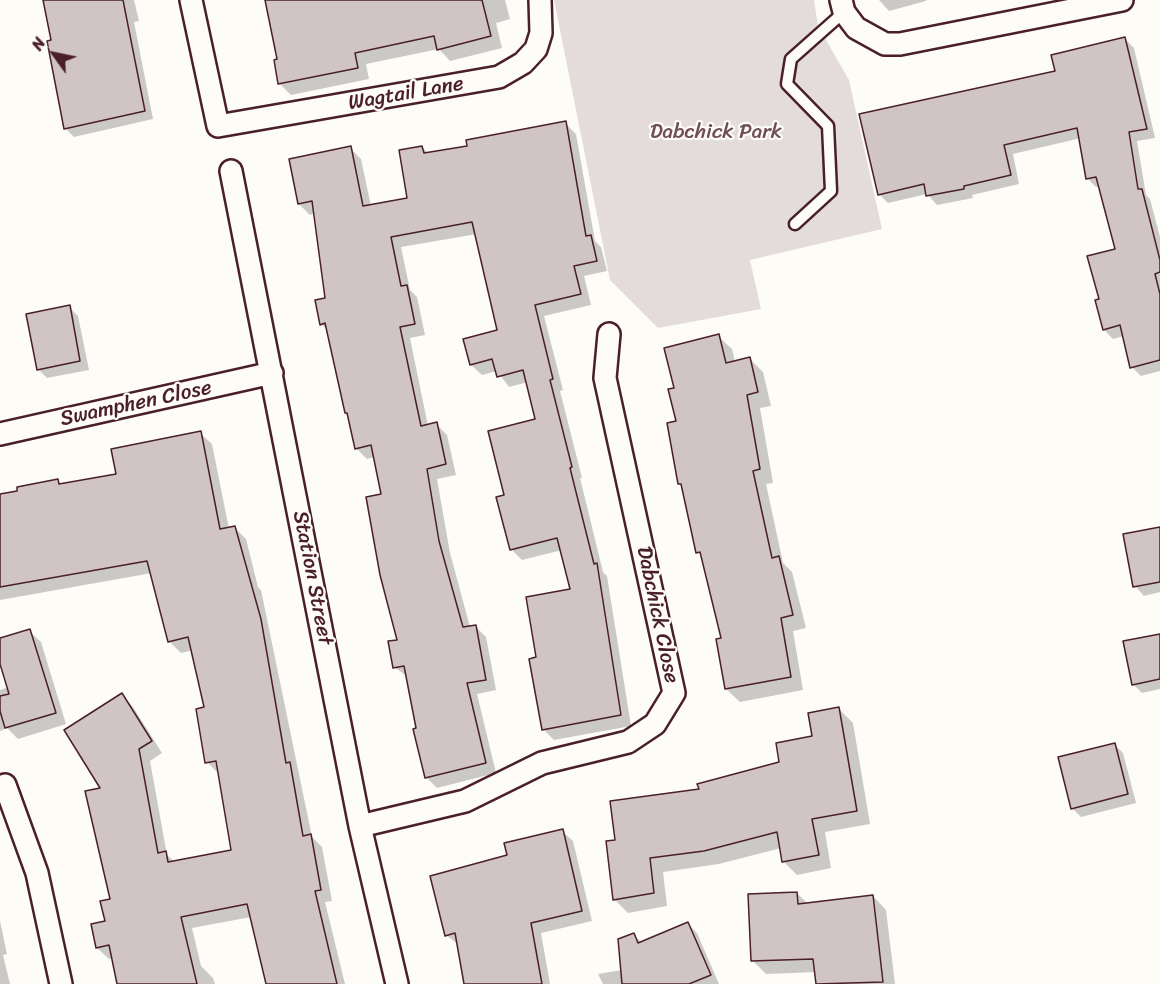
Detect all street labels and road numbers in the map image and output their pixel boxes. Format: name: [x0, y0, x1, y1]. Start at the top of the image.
street label: Wagtail Lane: [346, 71, 466, 117]
street label: Swamphen Close: [58, 376, 214, 432]
street label: Station Street: [287, 509, 337, 647]
street label: Dabchick Close: [630, 544, 684, 686]

